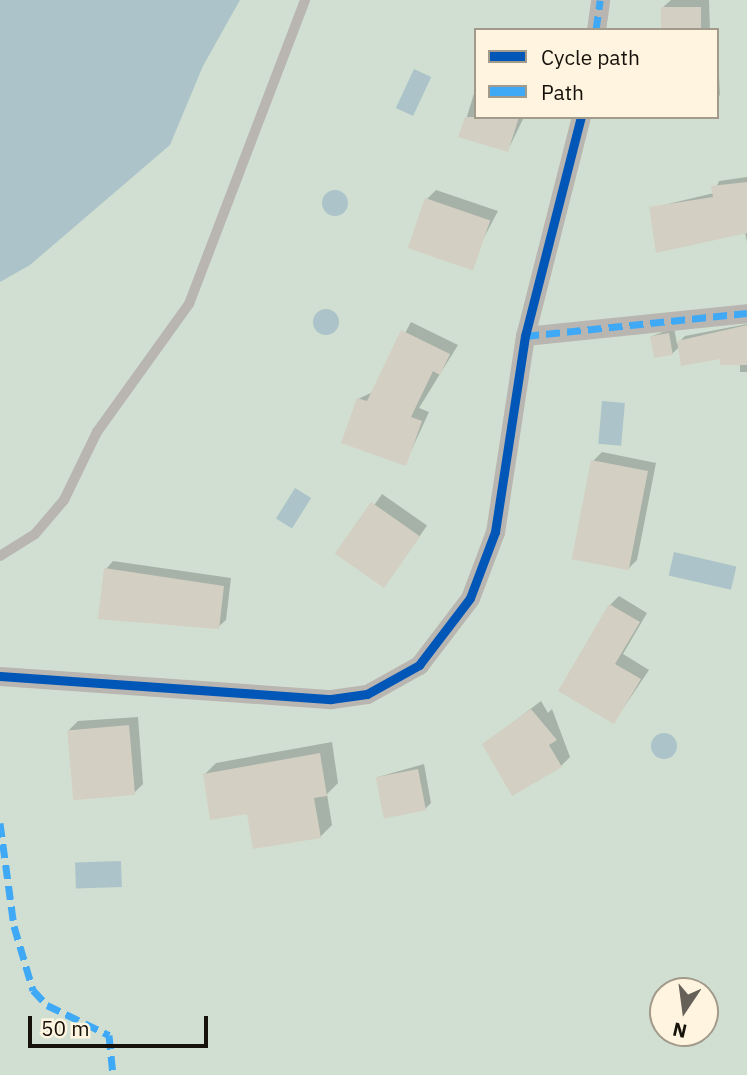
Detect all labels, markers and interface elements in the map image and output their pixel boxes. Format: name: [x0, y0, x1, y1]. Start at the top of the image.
legend: [474, 28, 719, 119]
text: Cycle path: [541, 43, 640, 71]
text: Path: [541, 78, 584, 106]
north arrow: [649, 977, 719, 1047]
scale bar: [32, 1002, 212, 1046]
text: 50 m: [41, 1014, 90, 1042]
text: N: [670, 1017, 689, 1044]

